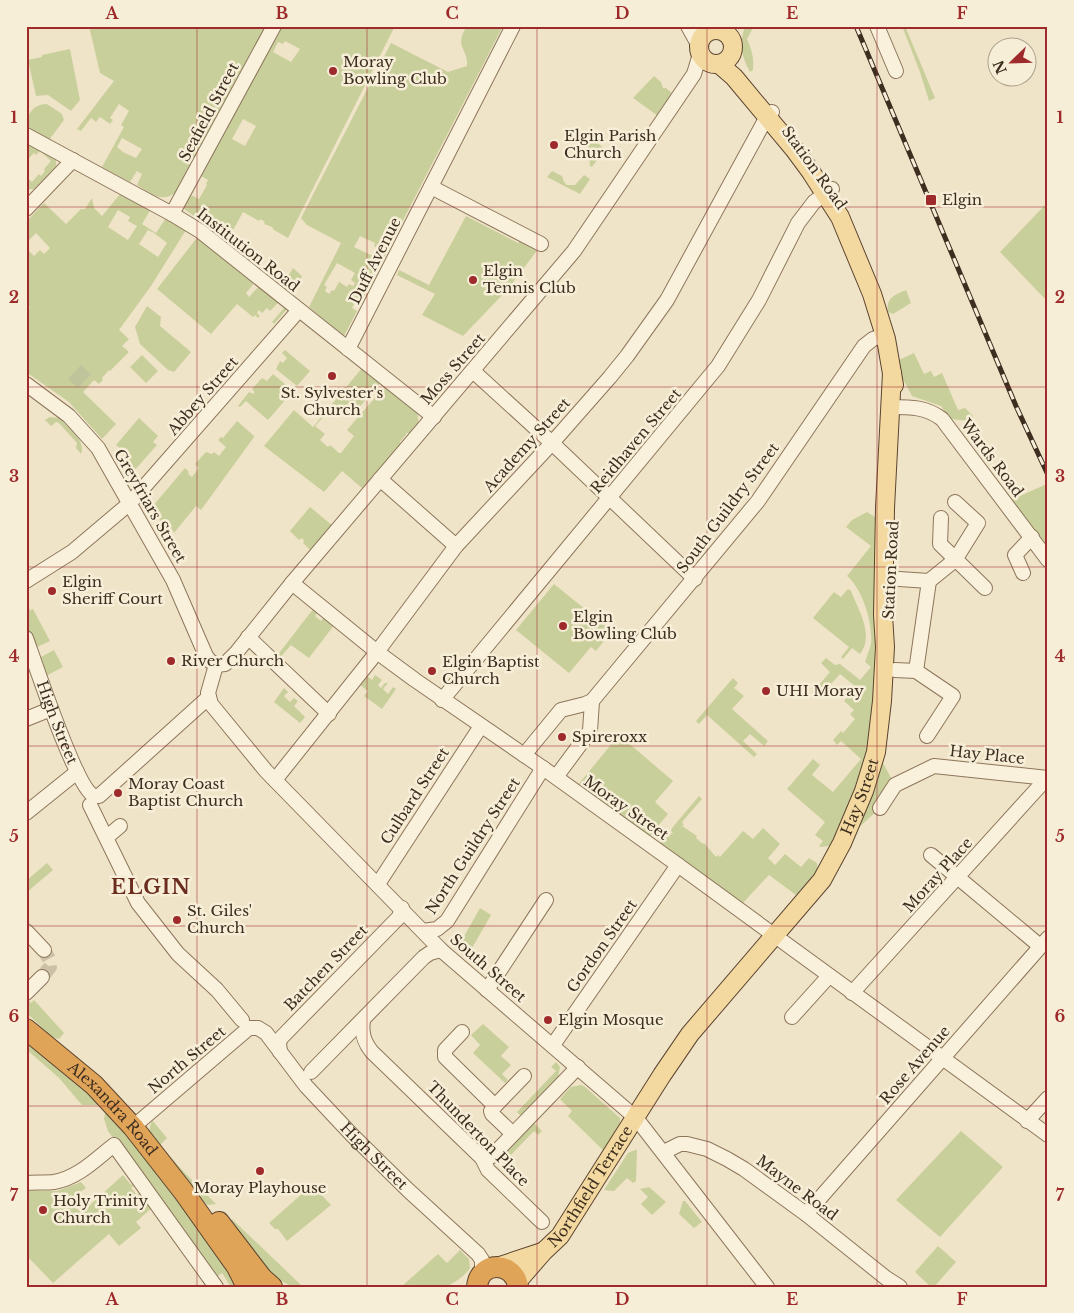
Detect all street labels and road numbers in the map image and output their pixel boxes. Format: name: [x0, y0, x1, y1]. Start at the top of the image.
street label: Seafield Street: [174, 59, 243, 165]
street label: Station Road: [778, 122, 851, 213]
street label: Institution Road: [193, 204, 303, 296]
street label: Duff Avenue: [345, 214, 405, 307]
street label: Moss Street: [416, 329, 489, 408]
street label: Abbey Street: [163, 352, 242, 440]
street label: Reidhaven Street: [586, 384, 685, 497]
street label: Academy Street: [478, 393, 574, 497]
street label: Wards Road: [956, 414, 1028, 500]
street label: South Guildry Street: [672, 438, 783, 577]
street label: Greyfriars Street: [110, 445, 191, 566]
street label: Station Road: [878, 520, 903, 620]
street label: High Street: [33, 678, 82, 767]
street label: Hay Place: [949, 741, 1026, 768]
street label: Culbard Street: [376, 743, 453, 848]
street label: Hay Street: [837, 756, 883, 838]
street label: Moray Street: [580, 771, 673, 844]
street label: North Guildry Street: [421, 773, 524, 918]
street label: Moray Place: [899, 833, 976, 916]
street label: Gordon Street: [562, 895, 641, 996]
street label: Batchen Street: [280, 920, 372, 1015]
street label: South Street: [446, 929, 531, 1006]
street label: North Street: [144, 1021, 230, 1098]
street label: Rose Avenue: [875, 1022, 954, 1108]
street label: Alexandra Road: [63, 1057, 162, 1159]
street label: Thunderton Place: [423, 1077, 533, 1190]
street label: High Street: [336, 1118, 412, 1194]
street label: Northfield Terrace: [544, 1122, 637, 1251]
street label: Mayne Road: [753, 1151, 842, 1224]

